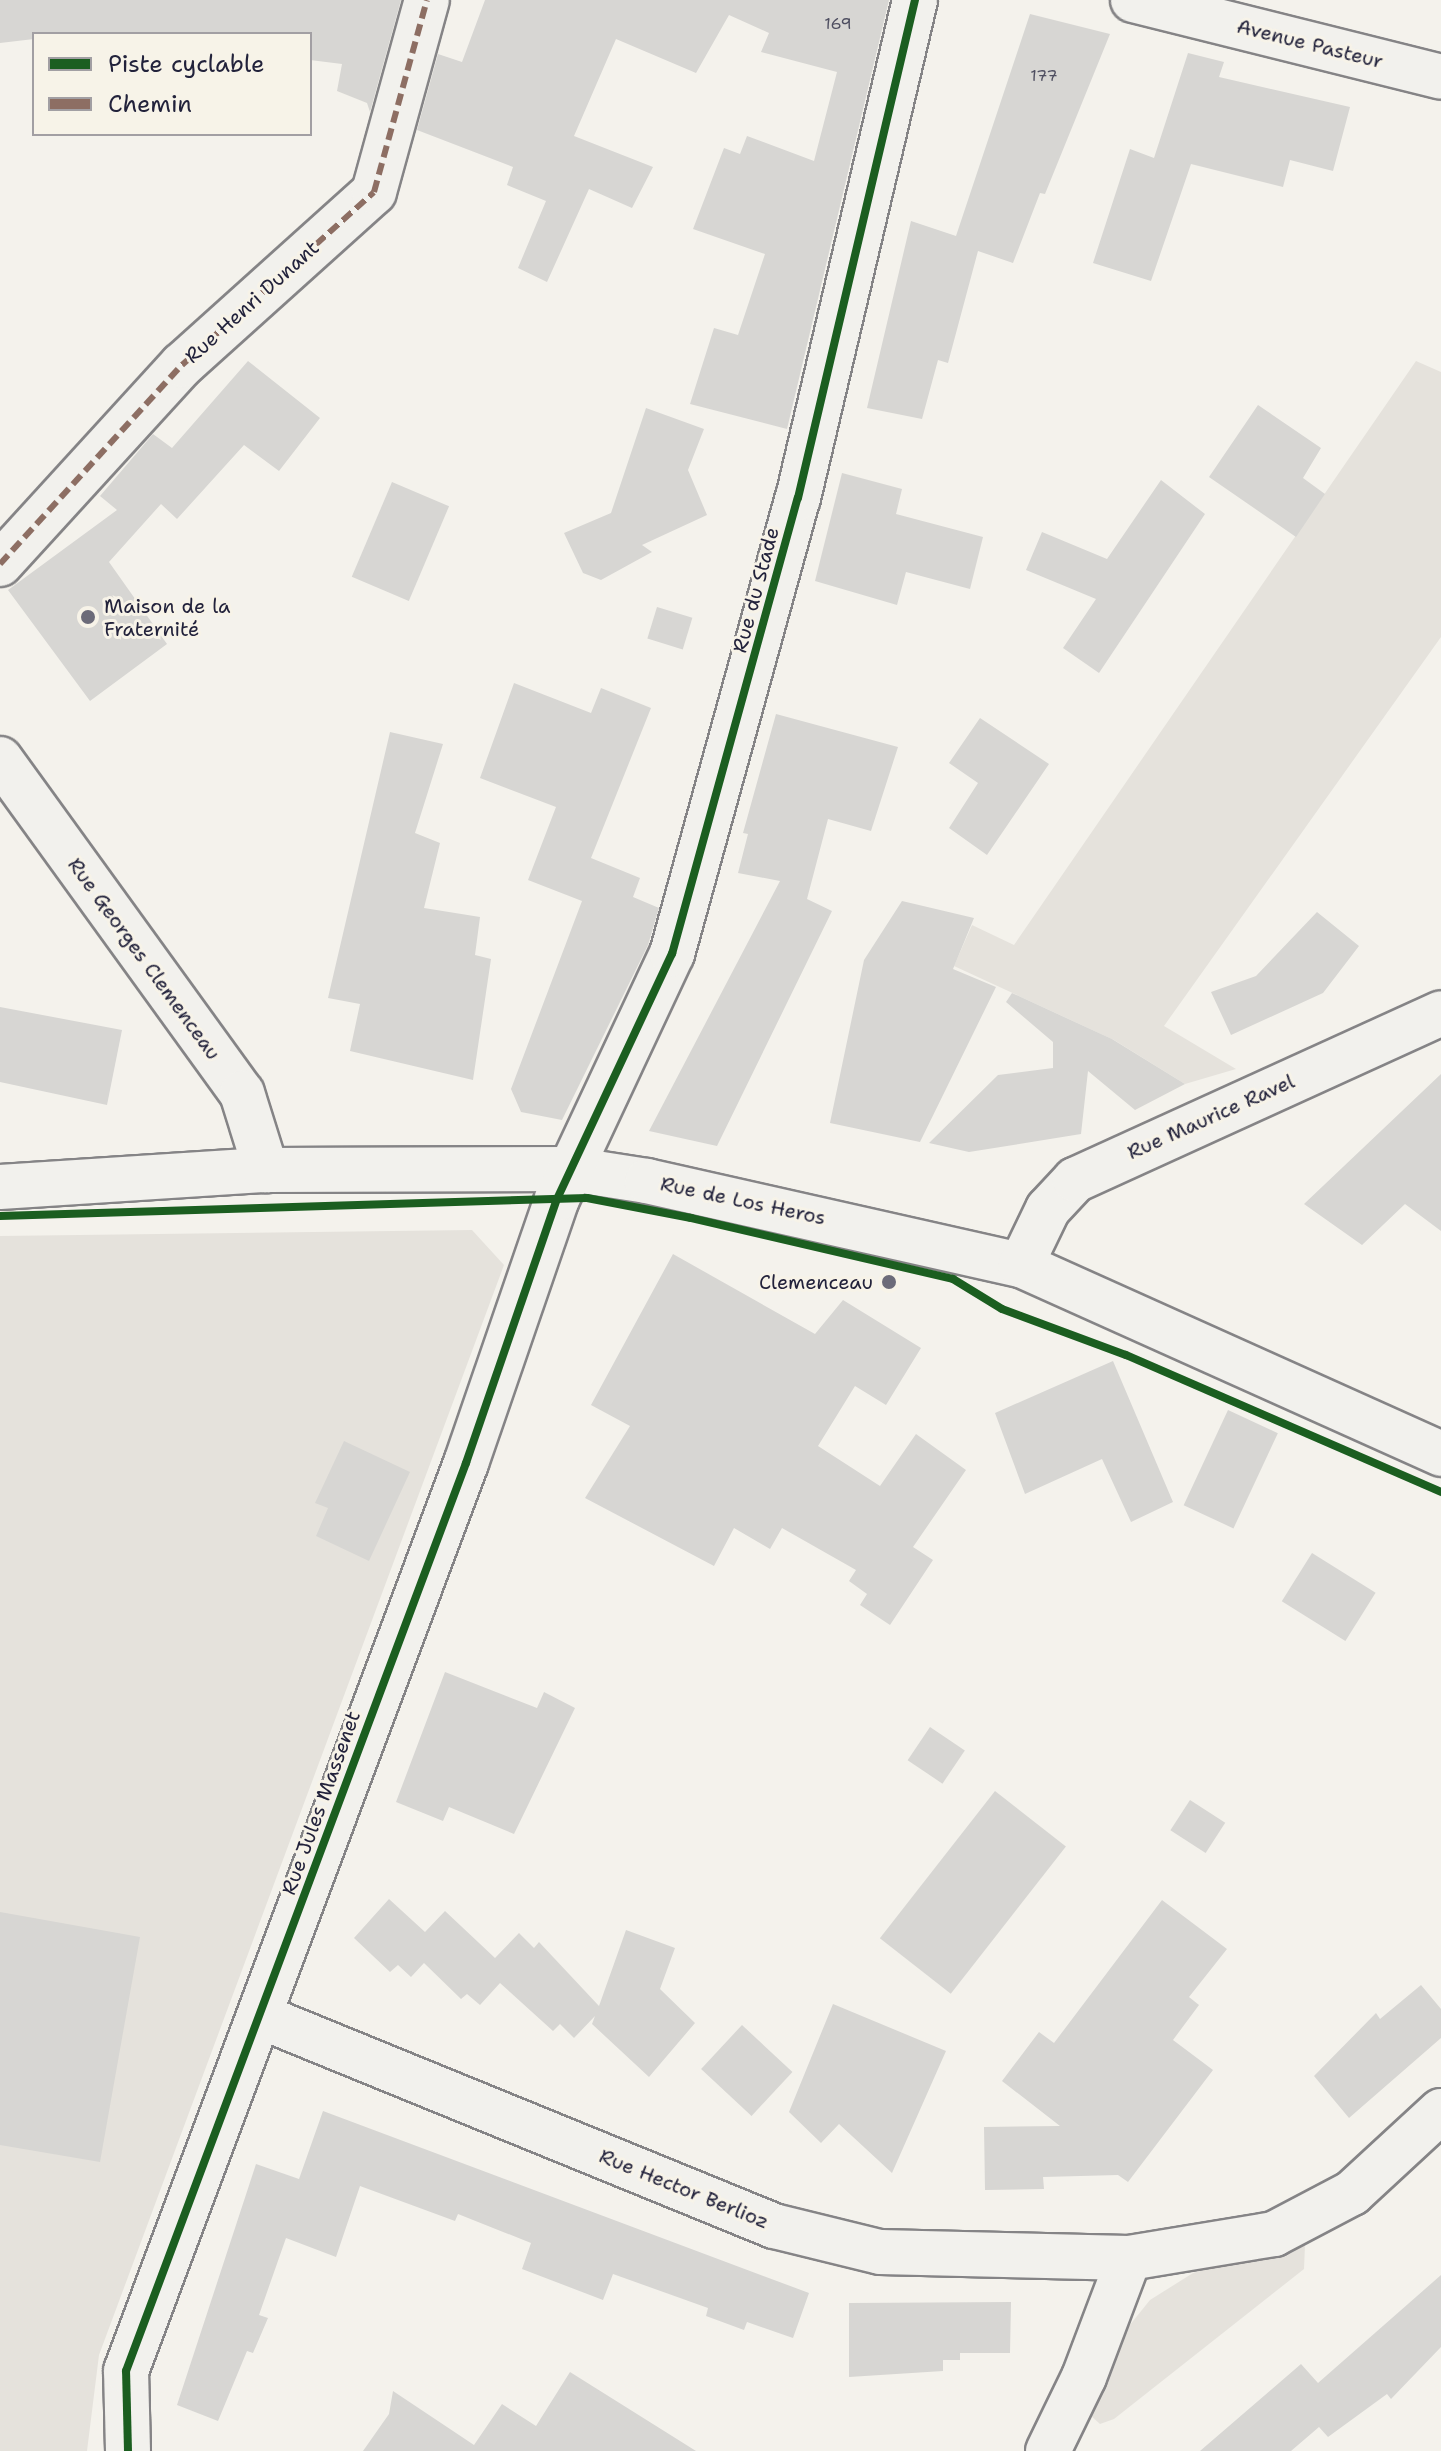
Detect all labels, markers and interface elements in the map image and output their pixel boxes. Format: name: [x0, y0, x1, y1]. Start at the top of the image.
house number: 169: [824, 14, 852, 34]
street label: Avenue Pasteur: [1234, 14, 1386, 74]
legend: [32, 32, 312, 136]
text: Piste cyclable: [108, 48, 265, 80]
house number: 177: [1030, 66, 1058, 86]
text: Chemin: [108, 88, 192, 120]
street label: Rue Henri Dunant: [180, 236, 324, 368]
street label: Rue du Stade: [728, 525, 784, 655]
place label: Maison de la Fraternité: [104, 594, 231, 641]
marker: Maison de la Fraternité: [79, 608, 97, 626]
street label: Rue Georges Clemenceau: [63, 853, 225, 1065]
street label: Rue Maurice Ravel: [1124, 1069, 1298, 1165]
street label: Rue de Los Heros: [658, 1172, 828, 1230]
place label: Clemenceau: [759, 1270, 873, 1294]
marker: Clemenceau: [880, 1273, 898, 1291]
street label: Rue Jules Massenet: [277, 1708, 365, 1898]
street label: Rue Hector Berlioz: [596, 2144, 772, 2234]

